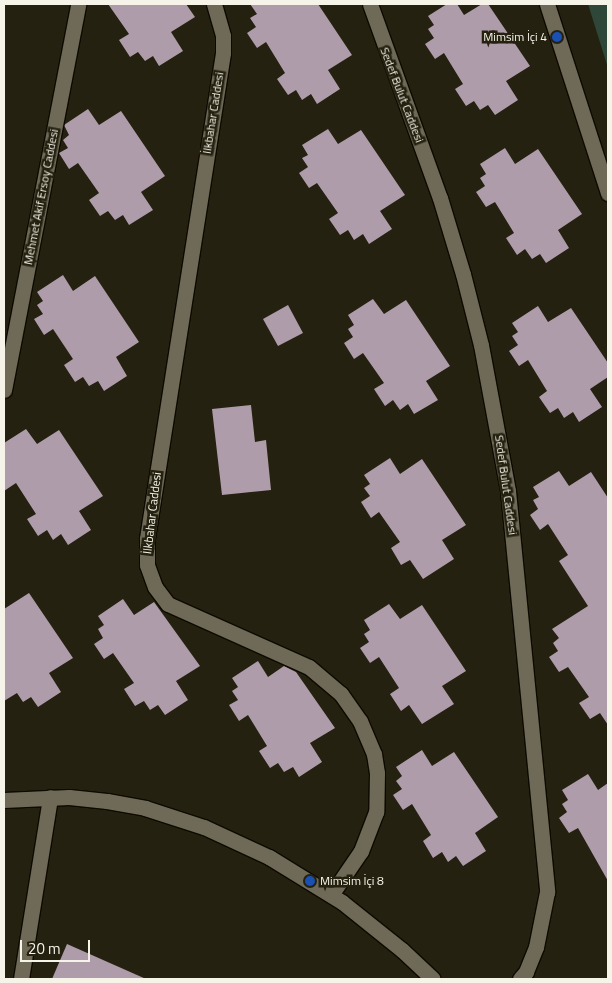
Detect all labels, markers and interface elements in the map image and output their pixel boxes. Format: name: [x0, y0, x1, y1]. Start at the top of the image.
place label: Mimsim İçi 4: [483, 30, 547, 44]
marker: Mimsim İçi 4: [551, 31, 563, 43]
street label: Sedef Bulut Caddesi: [377, 45, 427, 145]
street label: İlkbahar Caddesi: [199, 71, 227, 155]
street label: Mehmet Akif Ersoy Caddesi: [21, 128, 61, 266]
street label: Sedef Bulut Caddesi: [492, 434, 520, 536]
street label: İlkbahar Caddesi: [140, 471, 164, 555]
place label: Mimsim İçi 8: [320, 874, 384, 888]
marker: Mimsim İçi 8: [304, 875, 316, 887]
scale bar: [22, 930, 92, 962]
text: 20 m: [28, 937, 61, 960]

